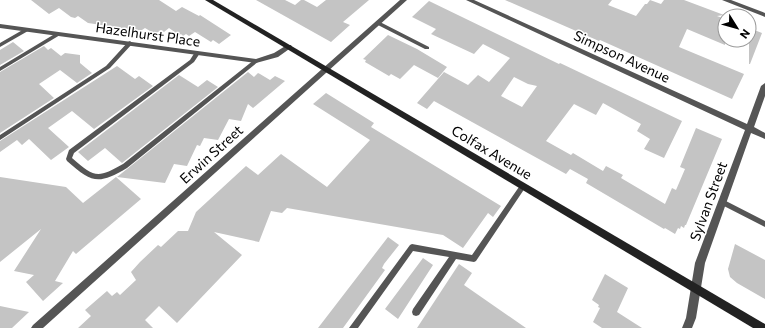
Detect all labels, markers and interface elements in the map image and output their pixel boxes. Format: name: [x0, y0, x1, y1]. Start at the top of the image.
north arrow: [717, 8, 757, 48]
street label: Hazelhurst Place: [95, 18, 201, 50]
street label: Simpson Avenue: [571, 26, 673, 86]
text: N: [738, 27, 753, 42]
street label: Erwin Street: [176, 121, 246, 187]
street label: Colfax Avenue: [449, 121, 535, 183]
street label: Sylvan Street: [686, 159, 730, 243]

